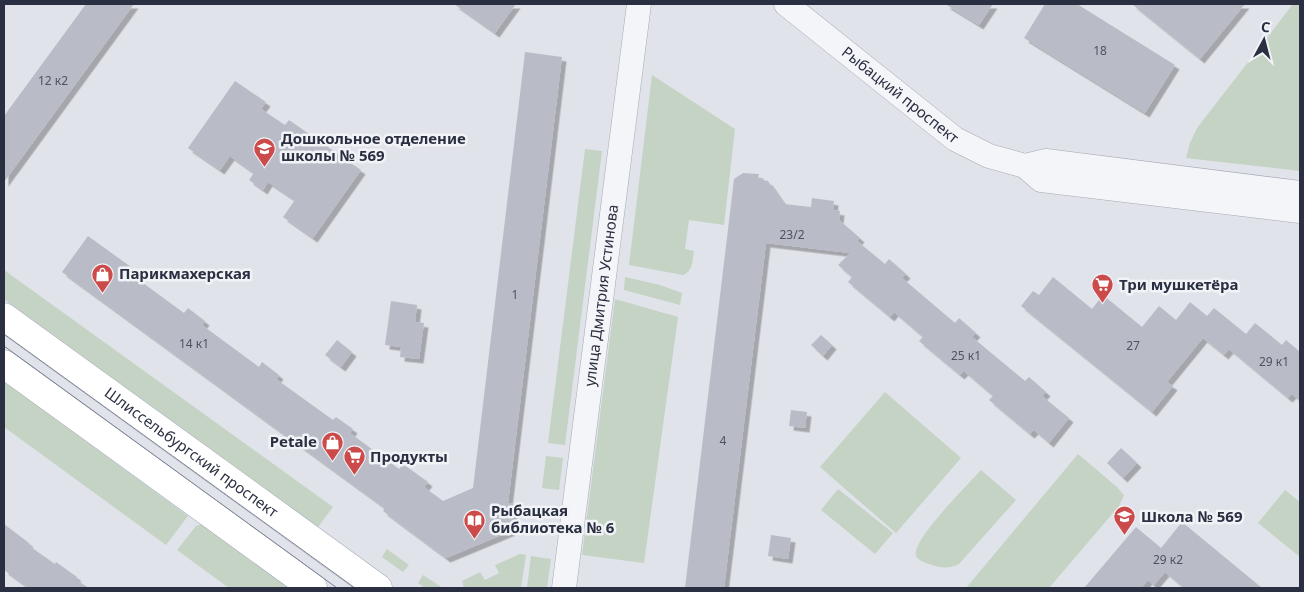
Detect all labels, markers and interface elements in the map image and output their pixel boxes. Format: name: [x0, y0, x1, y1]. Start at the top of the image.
north arrow: [1239, 15, 1289, 65]
text: С: [1260, 17, 1271, 37]
street label: Рыбацкий проспект: [838, 41, 963, 147]
house number: 18: [1093, 42, 1107, 59]
house number: 12 к2: [38, 72, 68, 89]
place label: Дошкольное отделение школы № 569: [281, 128, 466, 165]
school or university icon: Дошкольное отделение школы № 569: [253, 136, 277, 167]
street label: улица Дмитрия Устинова: [579, 203, 622, 387]
house number: 23/2: [779, 226, 805, 243]
shop icon: Парикмахерская: [91, 262, 115, 293]
place label: Парикмахерская: [119, 263, 251, 283]
supermarket icon: Три мушкетёра: [1091, 273, 1115, 304]
place label: Три мушкетёра: [1119, 274, 1238, 294]
house number: 1: [512, 286, 518, 303]
house number: 14 к1: [179, 335, 209, 352]
house number: 27: [1126, 337, 1140, 354]
house number: 25 к1: [951, 347, 981, 364]
house number: 29 к1: [1259, 353, 1289, 370]
street label: Шлиссельбургский проспект: [101, 382, 283, 521]
shop icon: Petale: [321, 430, 345, 461]
place label: Petale: [270, 431, 317, 451]
house number: 4: [720, 432, 727, 449]
supermarket icon: Продукты: [342, 445, 366, 476]
place label: Продукты: [370, 446, 448, 466]
place label: Рыбацкая библиотека № 6: [491, 500, 615, 537]
school or university icon: Школа № 569: [1113, 505, 1137, 536]
place label: Школа № 569: [1141, 506, 1243, 526]
library icon: Рыбацкая библиотека № 6: [463, 508, 487, 539]
house number: 29 к2: [1153, 551, 1183, 568]

